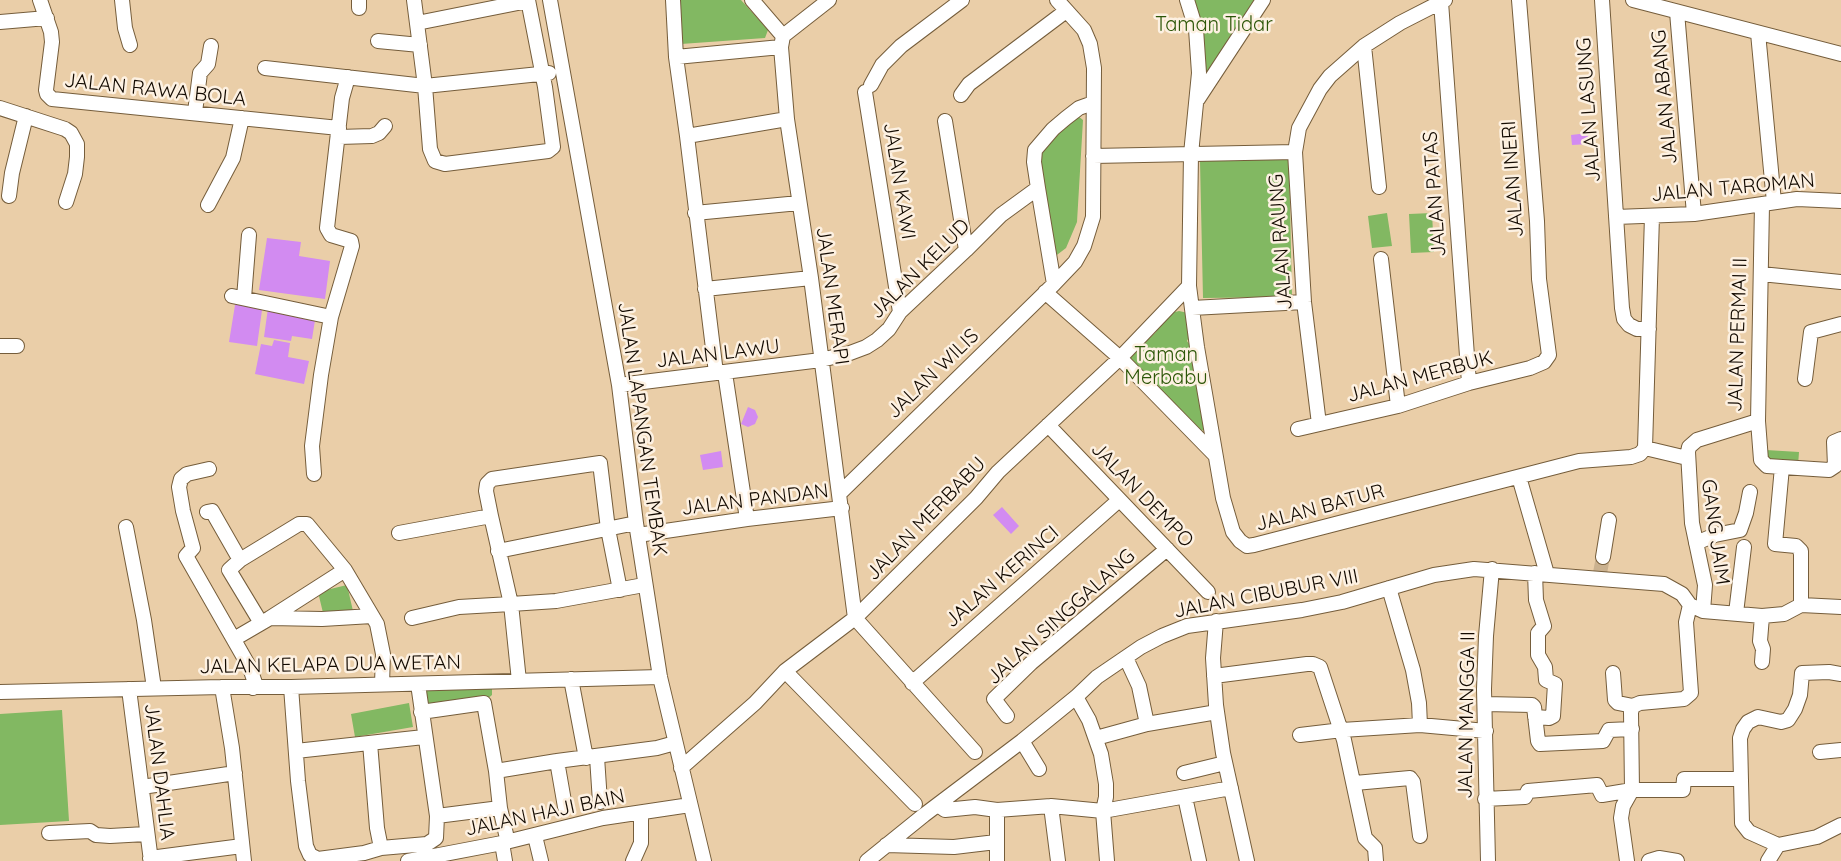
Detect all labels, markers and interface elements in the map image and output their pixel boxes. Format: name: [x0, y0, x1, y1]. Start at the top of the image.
park label: Taman Tidar: [1155, 13, 1273, 37]
street label: JALAN ABANG: [1647, 29, 1683, 165]
street label: JALAN LASUNG: [1572, 37, 1606, 183]
street label: JALAN RAWA BOLA: [63, 69, 247, 111]
street label: JALAN INERI: [1497, 120, 1529, 238]
street label: JALAN KAWI: [878, 121, 920, 241]
street label: JALAN PATAS: [1419, 130, 1451, 258]
street label: JALAN TAROMAN: [1650, 169, 1816, 207]
street label: JALAN RAUNG: [1264, 173, 1298, 311]
street label: JALAN KELUD: [865, 214, 975, 324]
street label: JALAN MERAPI: [810, 226, 854, 366]
street label: JALAN PERMAI II: [1723, 257, 1753, 413]
street label: JALAN LAPANGAN TEMBAK: [612, 300, 672, 558]
street label: JALAN WILIS: [882, 324, 984, 424]
street label: JALAN LAWU: [655, 335, 781, 373]
park label: Taman Merbabu: [1124, 343, 1208, 390]
street label: JALAN MERBUK: [1345, 346, 1495, 408]
street label: JALAN DEMPO: [1086, 437, 1198, 553]
street label: JALAN MERBABU: [861, 452, 991, 586]
street label: GANG JAIM: [1696, 478, 1734, 586]
street label: JALAN PANDAN: [680, 479, 830, 521]
street label: JALAN BATUR: [1253, 479, 1387, 537]
street label: JALAN KERINCI: [940, 521, 1064, 633]
street label: JALAN SINGGALANG: [982, 544, 1140, 690]
street label: JALAN CIBUBUR VIII: [1172, 564, 1360, 624]
street label: JALAN MANGGA II: [1454, 631, 1480, 799]
street label: JALAN KELAPA DUA WETAN: [199, 651, 461, 679]
street label: JALAN DAHLIA: [139, 702, 179, 842]
street label: JALAN HAJI BAIN: [463, 784, 627, 842]

